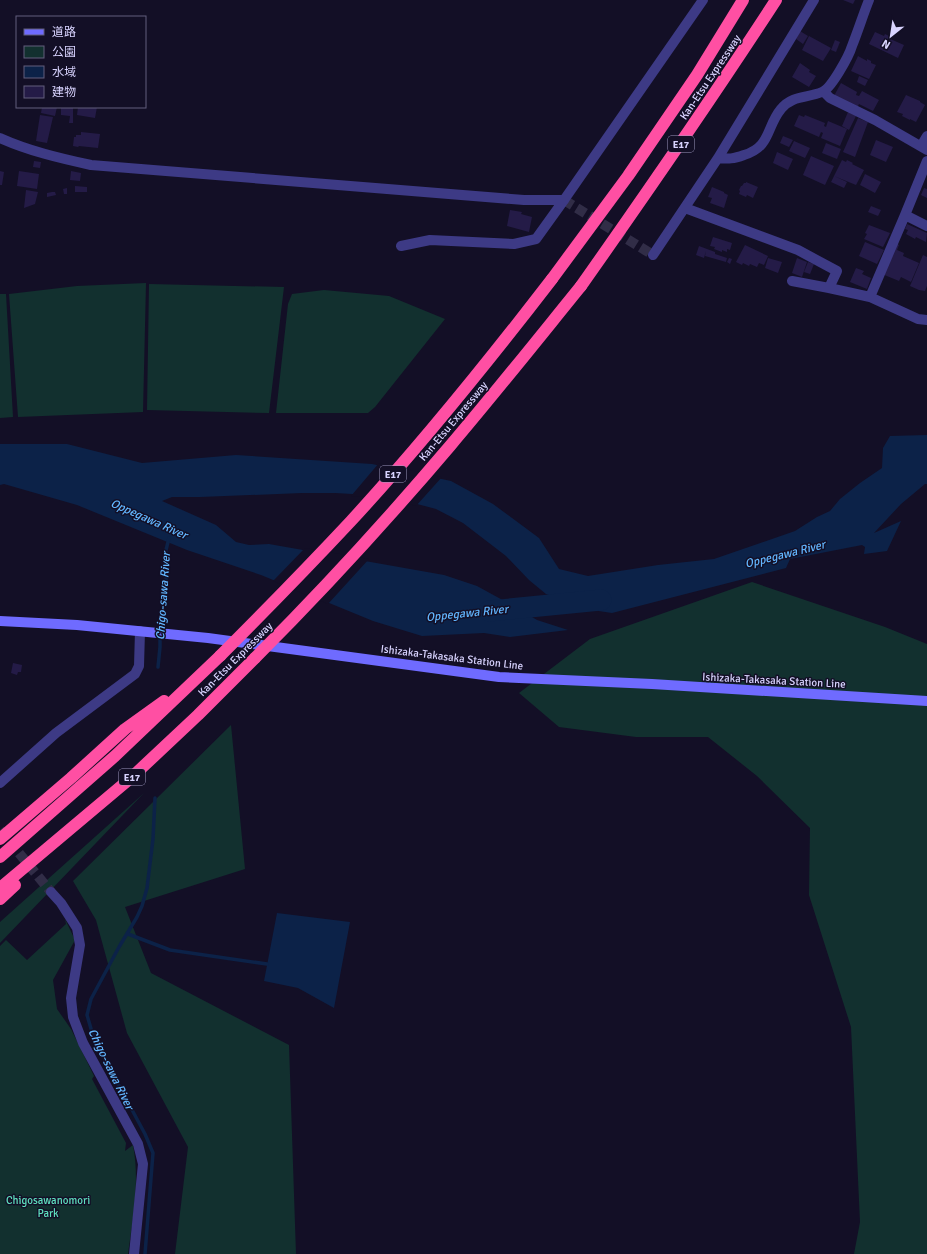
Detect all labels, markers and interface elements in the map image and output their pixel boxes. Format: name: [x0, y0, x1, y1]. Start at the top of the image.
legend: [16, 16, 146, 108]
north arrow: [871, 16, 911, 56]
text: 道路: [52, 25, 76, 40]
street label: Kan-Etsu Expressway: [677, 32, 744, 122]
text: N: [880, 37, 893, 52]
text: 公園: [52, 45, 76, 60]
text: 水域: [52, 65, 76, 80]
text: 建物: [52, 85, 76, 100]
road number: E17: [668, 136, 694, 152]
street label: Kan-Etsu Expressway: [416, 378, 491, 464]
road number: E17: [380, 466, 406, 482]
water label: Oppegawa River: [108, 496, 191, 544]
water label: Oppegawa River: [743, 537, 828, 572]
water label: Chigo-sawa River: [153, 550, 174, 641]
water label: Oppegawa River: [425, 602, 510, 625]
street label: Kan-Etsu Expressway: [195, 619, 276, 699]
street label: Ishizaka-Takasaka Station Line: [380, 642, 524, 673]
street label: Ishizaka-Takasaka Station Line: [702, 670, 846, 691]
road number: E17: [119, 769, 145, 785]
water label: Chigo-sawa River: [84, 1026, 137, 1114]
park label: Chigosawanomori Park: [6, 1194, 90, 1220]

